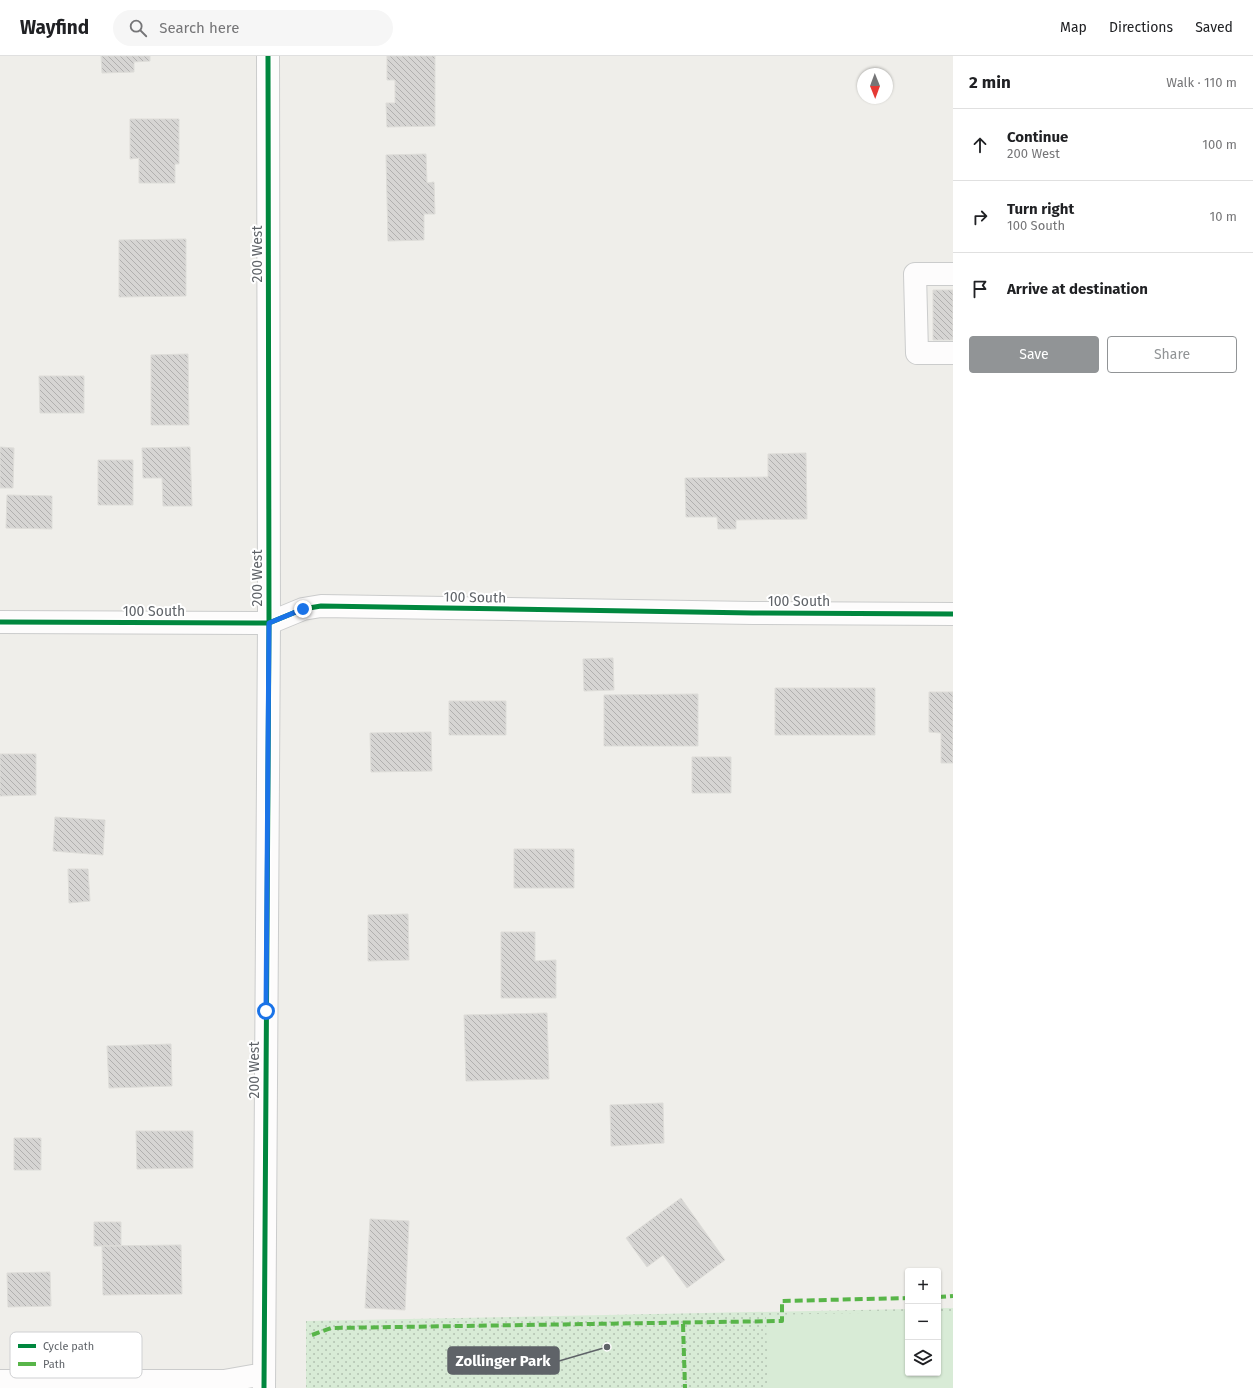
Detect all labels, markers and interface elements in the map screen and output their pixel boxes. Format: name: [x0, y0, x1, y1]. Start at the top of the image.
search box: [113, 10, 393, 46]
text: Wayfind: [20, 16, 89, 39]
icon: search: [127, 17, 149, 39]
text: Search here: [159, 19, 239, 37]
text: Map: [1060, 19, 1087, 36]
text: Directions: [1109, 19, 1173, 36]
text: Saved: [1195, 19, 1233, 36]
north arrow: [857, 68, 893, 104]
text: 2 min: [969, 72, 1011, 93]
text: Walk · 110 m: [1166, 75, 1237, 90]
text: Continue: [1007, 128, 1068, 146]
icon: ahead: [969, 134, 991, 156]
text: 100 m: [1202, 137, 1237, 152]
text: 200 West: [1007, 146, 1060, 161]
text: Turn right: [1007, 200, 1074, 218]
icon: right: [969, 206, 991, 228]
text: 10 m: [1210, 209, 1237, 224]
text: 100 South: [1007, 218, 1065, 233]
street label: 200 West: [249, 225, 266, 282]
icon: arrive: [969, 278, 991, 300]
text: Arrive at destination: [1007, 280, 1148, 298]
button: Save: [969, 336, 1099, 373]
button: Share: [1107, 336, 1237, 373]
street label: 200 West: [249, 549, 266, 606]
street label: 100 South: [444, 588, 506, 607]
street label: 100 South: [768, 593, 830, 610]
route end: [294, 600, 312, 618]
street label: 100 South: [123, 603, 185, 620]
route start: [257, 1002, 275, 1020]
street label: 200 West: [246, 1041, 263, 1098]
map controls: [905, 1268, 941, 1376]
button: +: [905, 1268, 941, 1304]
button: −: [905, 1304, 941, 1340]
legend: [10, 1332, 142, 1378]
text: Cycle path: [43, 1340, 94, 1353]
button: layers: [905, 1340, 941, 1376]
callout: Zollinger Park: [448, 1347, 559, 1374]
text: Zollinger Park: [456, 1352, 551, 1370]
text: Path: [43, 1358, 65, 1371]

